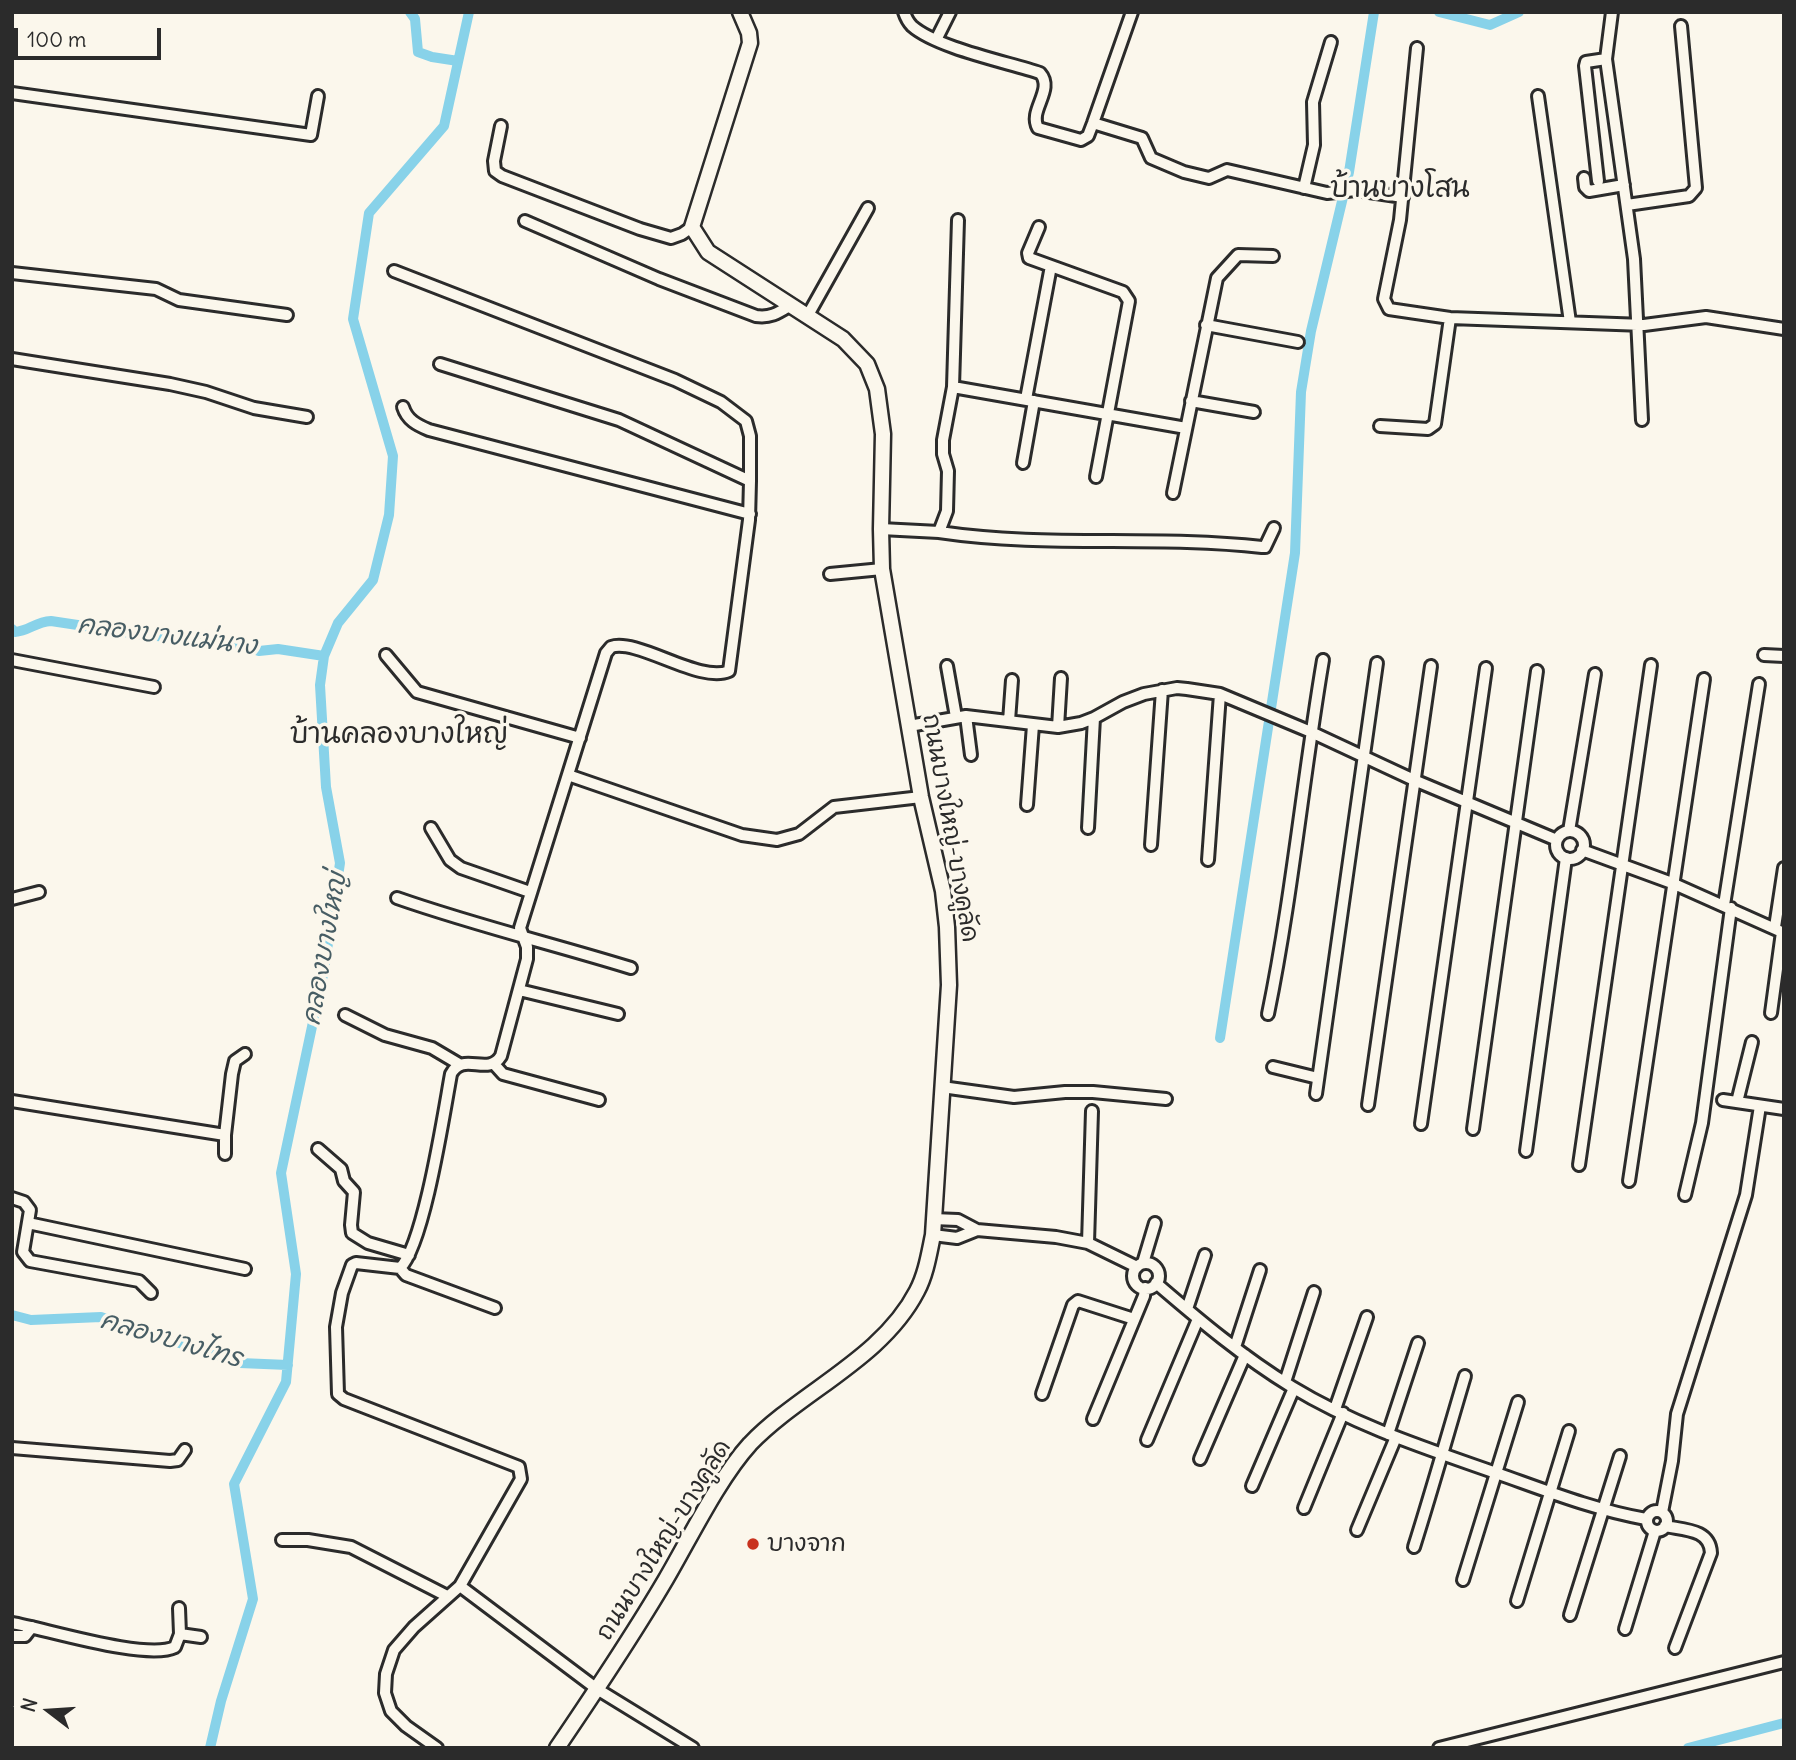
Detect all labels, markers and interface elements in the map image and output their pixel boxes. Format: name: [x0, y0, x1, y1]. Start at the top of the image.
scale bar: [18, 14, 164, 58]
text: 100 m: [27, 26, 86, 53]
district label: บ้านบางโสน: [1330, 172, 1470, 206]
water label: คลองบางแม่นาง: [76, 610, 258, 662]
street label: ถนนบางใหญ่-บางคูลัด: [916, 712, 984, 944]
district label: บ้านคลองบางใหญ่: [290, 718, 508, 752]
water label: คลองบางใหญ่: [296, 870, 354, 1028]
water label: คลองบางไทร: [97, 1305, 245, 1375]
street label: ถนนบางใหญ่-บางคูลัด: [591, 1434, 737, 1646]
place label: บางจาก: [767, 1530, 846, 1558]
marker: บางจาก: [745, 1536, 761, 1552]
north arrow: [14, 1676, 84, 1746]
text: N: [16, 1695, 42, 1715]

